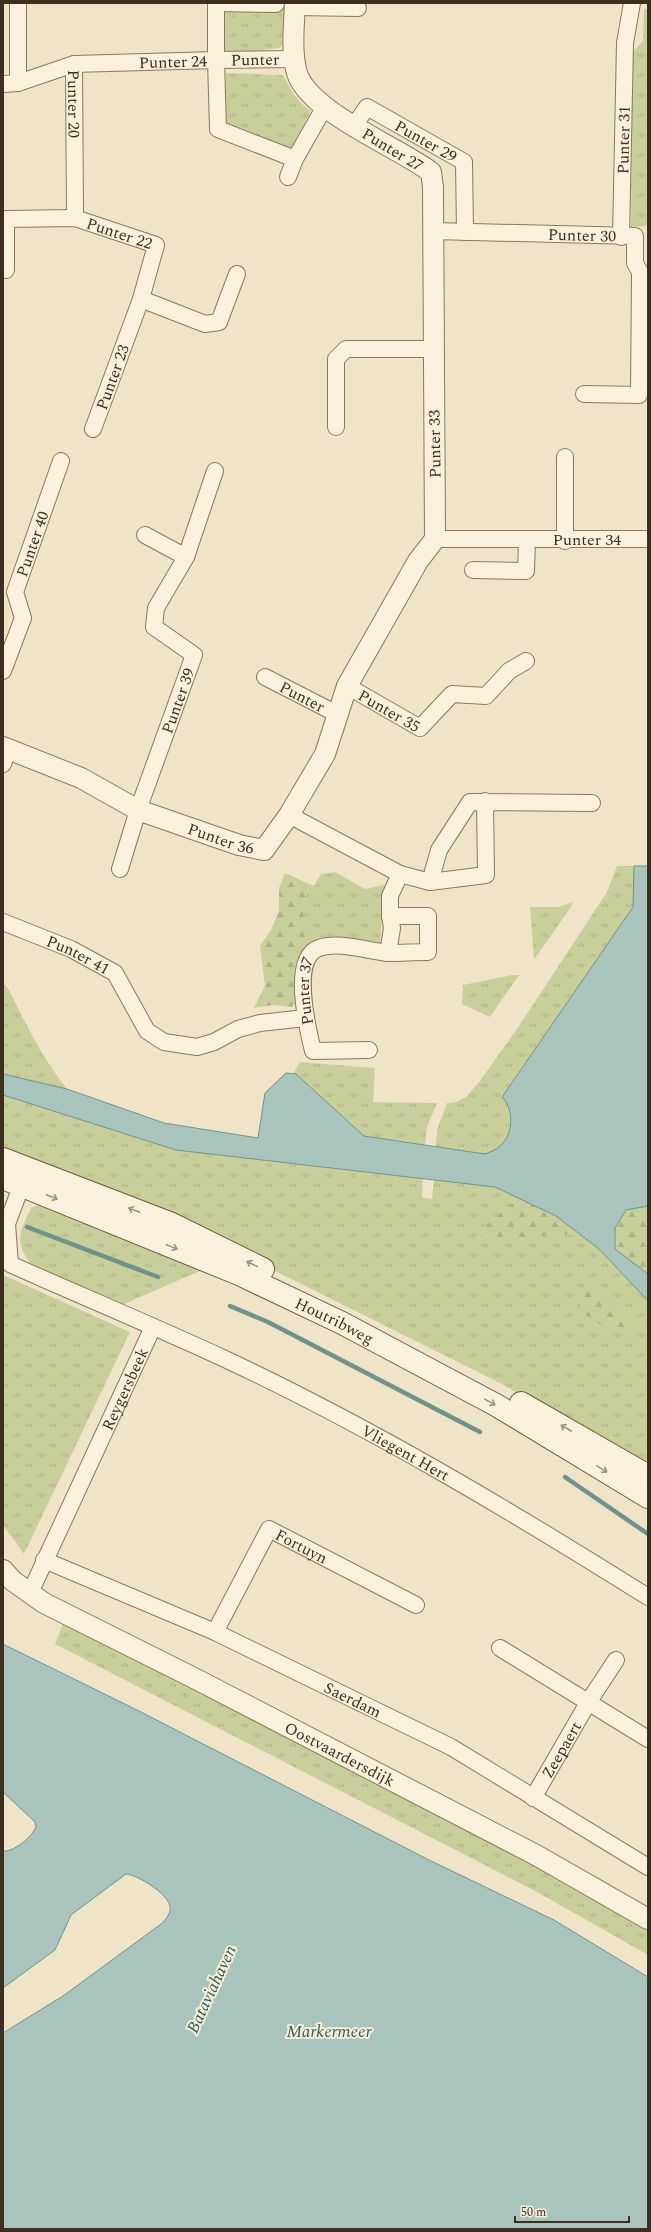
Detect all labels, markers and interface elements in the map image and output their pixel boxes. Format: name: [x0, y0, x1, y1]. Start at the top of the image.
street label: Punter: [231, 48, 279, 72]
street label: Punter 24: [138, 49, 207, 75]
street label: Punter 20: [61, 70, 85, 138]
street label: Punter 31: [611, 106, 637, 174]
street label: Punter 29: [390, 114, 461, 169]
street label: Punter 27: [357, 122, 428, 178]
street label: Punter 22: [83, 212, 155, 256]
street label: Punter 30: [547, 223, 616, 249]
street label: Punter 23: [90, 341, 136, 414]
street label: Punter 33: [422, 410, 448, 478]
street label: Punter 40: [10, 508, 56, 580]
street label: Punter 34: [553, 528, 621, 552]
street label: Punter 39: [156, 665, 201, 737]
street label: Punter: [275, 675, 329, 719]
street label: Punter 35: [353, 684, 425, 739]
street label: Punter 36: [184, 817, 256, 861]
street label: Punter 41: [43, 929, 114, 981]
street label: Punter 37: [292, 953, 320, 1027]
one-way arrow: [46, 1194, 58, 1201]
one-way arrow: [129, 1206, 141, 1214]
one-way arrow: [166, 1243, 178, 1251]
one-way arrow: [247, 1260, 259, 1267]
street label: Houtribweg: [291, 1291, 378, 1351]
street label: Reygersbeek: [96, 1344, 155, 1435]
one-way arrow: [484, 1398, 496, 1406]
street label: Vliegent Hert: [357, 1419, 454, 1488]
one-way arrow: [560, 1424, 572, 1432]
one-way arrow: [596, 1465, 607, 1473]
street label: Fortuyn: [271, 1523, 332, 1570]
street label: Saerdam: [320, 1676, 386, 1724]
street label: Oostvaardersdijk: [280, 1716, 399, 1793]
street label: Zeepaert: [536, 1717, 588, 1783]
water label: Bataviahaven: [180, 1941, 244, 2038]
water label: Markermeer: [286, 2019, 372, 2045]
scale bar: [515, 2198, 629, 2224]
text: 50 m: [521, 2203, 546, 2222]

